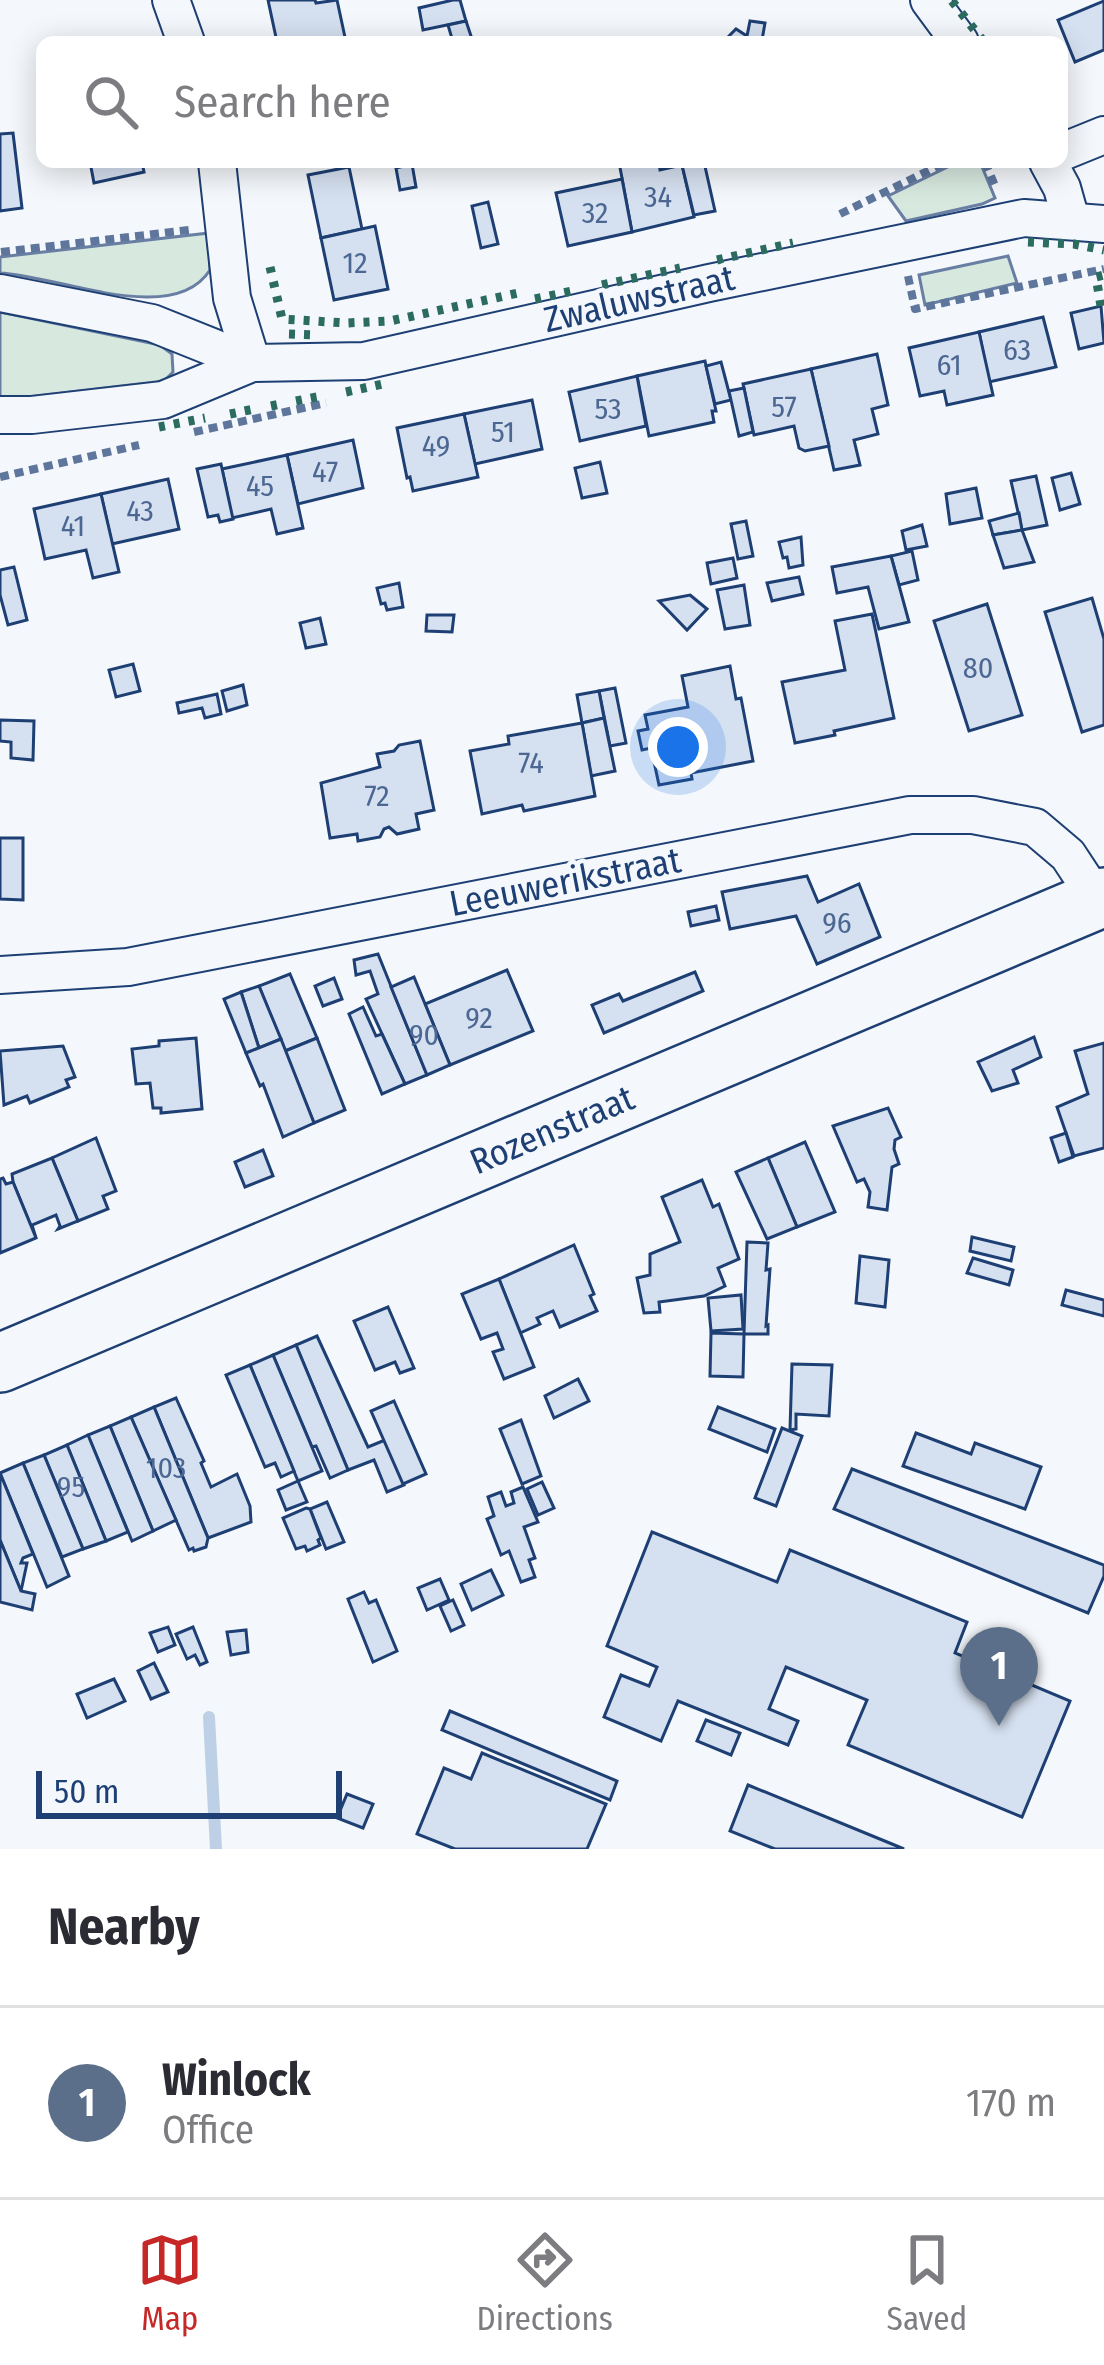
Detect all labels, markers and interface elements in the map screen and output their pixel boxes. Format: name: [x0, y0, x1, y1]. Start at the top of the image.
search box: [36, 36, 1068, 168]
icon: search: [78, 69, 144, 135]
text: Search here: [174, 75, 391, 129]
house number: 34: [644, 179, 672, 215]
house number: 32: [582, 195, 608, 231]
house number: 12: [343, 245, 367, 281]
street label: Zwaluwstraat: [539, 256, 739, 342]
house number: 63: [1003, 332, 1031, 368]
house number: 61: [936, 347, 962, 383]
house number: 57: [771, 389, 797, 425]
house number: 53: [594, 391, 622, 427]
house number: 51: [491, 414, 515, 450]
house number: 49: [422, 428, 450, 464]
house number: 47: [312, 454, 338, 490]
house number: 45: [246, 468, 274, 504]
house number: 43: [126, 493, 154, 529]
house number: 41: [61, 508, 85, 544]
house number: 80: [963, 650, 993, 686]
your location: [648, 717, 708, 777]
house number: 74: [518, 745, 544, 781]
house number: 72: [364, 778, 390, 814]
street label: Leeuwerikstraat: [446, 838, 685, 926]
house number: 96: [822, 905, 852, 941]
house number: 92: [465, 1000, 493, 1036]
house number: 90: [409, 1017, 439, 1053]
street label: Rozenstraat: [463, 1076, 641, 1184]
house number: 103: [146, 1450, 186, 1486]
house number: 95: [57, 1469, 85, 1505]
pin: 1: [960, 1627, 1038, 1726]
scale bar: [36, 1765, 342, 1818]
text: 50 m: [54, 1772, 119, 1812]
text: Nearby: [48, 1896, 200, 1958]
text: Winlock: [162, 2053, 311, 2107]
text: 1: [79, 2080, 95, 2126]
text: 170 m: [966, 2080, 1056, 2126]
text: Office: [162, 2107, 254, 2153]
tab: Map: [137, 2227, 203, 2339]
tab: Directions: [476, 2227, 613, 2339]
tab: Saved: [887, 2227, 967, 2339]

